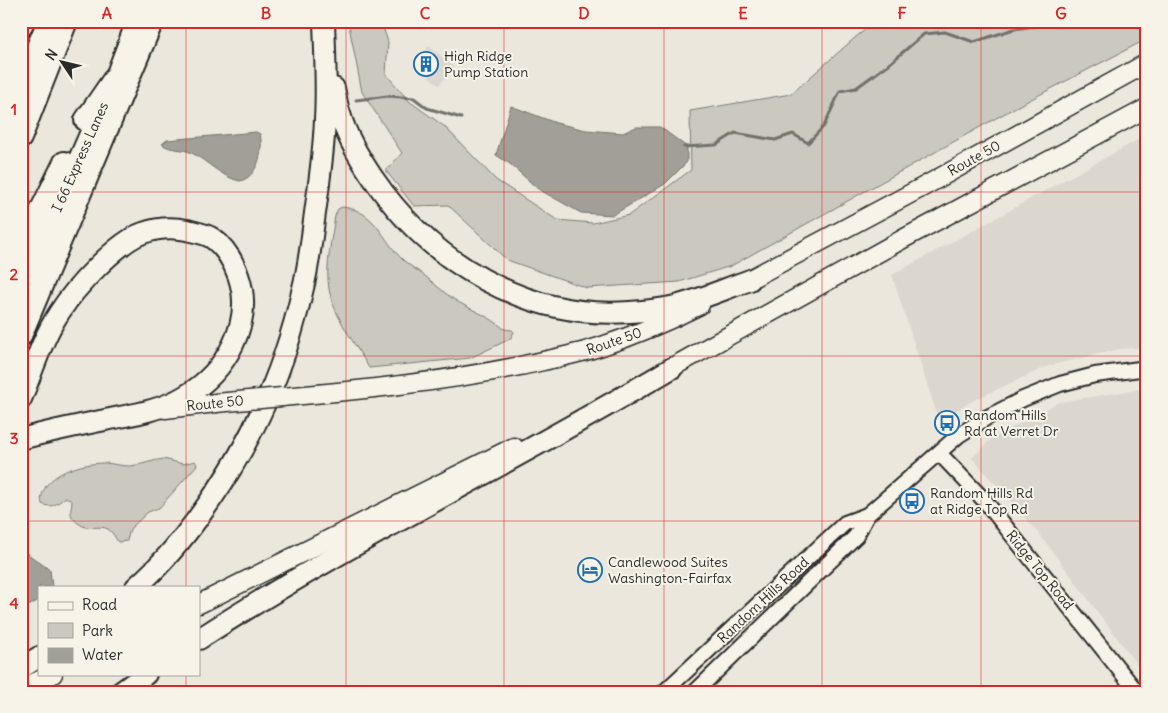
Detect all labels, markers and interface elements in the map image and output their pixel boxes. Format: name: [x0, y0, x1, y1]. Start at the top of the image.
text: A: [102, 3, 112, 23]
text: B: [261, 3, 272, 23]
text: C: [420, 3, 431, 23]
text: D: [578, 3, 590, 23]
text: E: [738, 3, 748, 23]
text: F: [897, 3, 907, 23]
text: G: [1055, 3, 1067, 23]
north arrow: [38, 38, 88, 88]
text: N: [41, 45, 62, 64]
place label: High Ridge Pump Station: [444, 47, 528, 81]
building icon: High Ridge Pump Station: [413, 51, 439, 77]
text: 1: [11, 99, 17, 119]
street label: I 66 Express Lanes: [48, 99, 112, 215]
street label: Route 50: [944, 136, 1004, 180]
text: 2: [10, 264, 19, 284]
street label: Route 50: [584, 323, 644, 359]
street label: Route 50: [185, 391, 245, 415]
place label: Random Hills Rd at Verret Dr: [964, 406, 1059, 440]
bus stop icon: Random Hills Rd at Verret Dr: [934, 410, 960, 436]
text: 3: [9, 428, 19, 448]
place label: Random Hills Rd at Ridge Top Rd: [930, 484, 1033, 518]
bus stop icon: Random Hills Rd at Ridge Top Rd: [899, 488, 925, 514]
street label: Ridge Top Road: [1002, 526, 1078, 614]
place label: Candlewood Suites Washington-Fairfax: [608, 553, 732, 587]
street label: Random Hills Road: [713, 553, 813, 647]
hotel icon: Candlewood Suites Washington-Fairfax: [577, 557, 603, 583]
legend: [38, 586, 200, 676]
text: 4: [9, 593, 19, 613]
text: Road: [82, 595, 117, 614]
text: Park: [82, 621, 113, 640]
text: Water: [82, 645, 123, 664]

